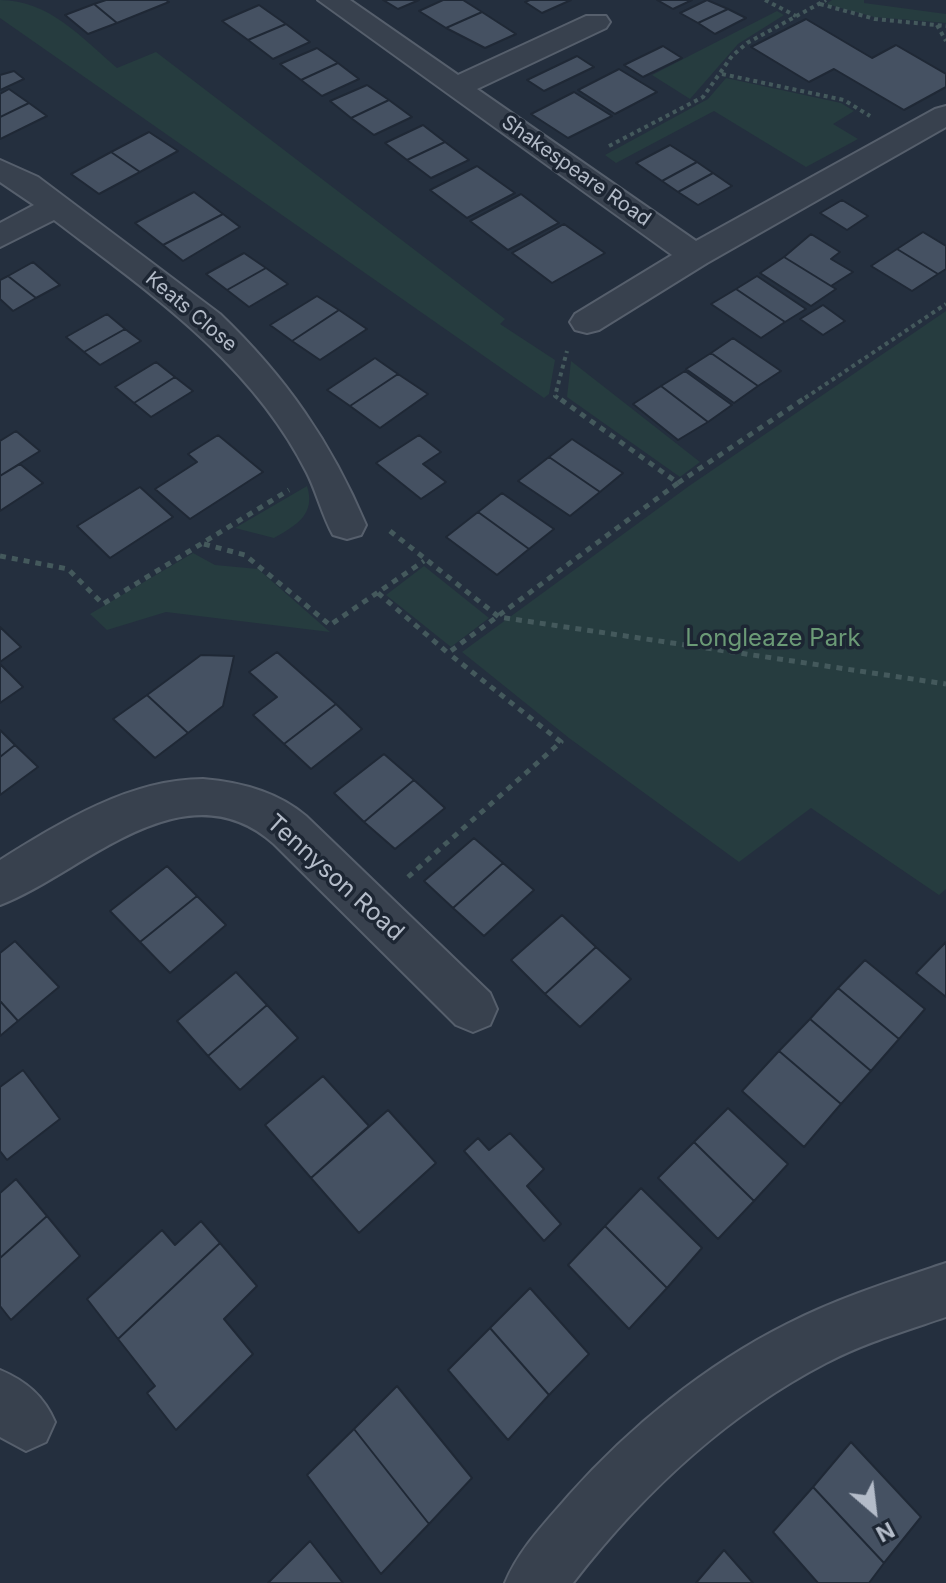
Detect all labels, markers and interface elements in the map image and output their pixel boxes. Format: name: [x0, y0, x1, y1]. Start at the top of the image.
street label: Shakespeare Road: [497, 110, 655, 232]
street label: Keats Close: [140, 267, 242, 357]
park label: Longleaze Park: [685, 625, 861, 653]
street label: Tennyson Road: [260, 809, 410, 947]
north arrow: [834, 1471, 914, 1551]
text: N: [872, 1517, 899, 1548]

